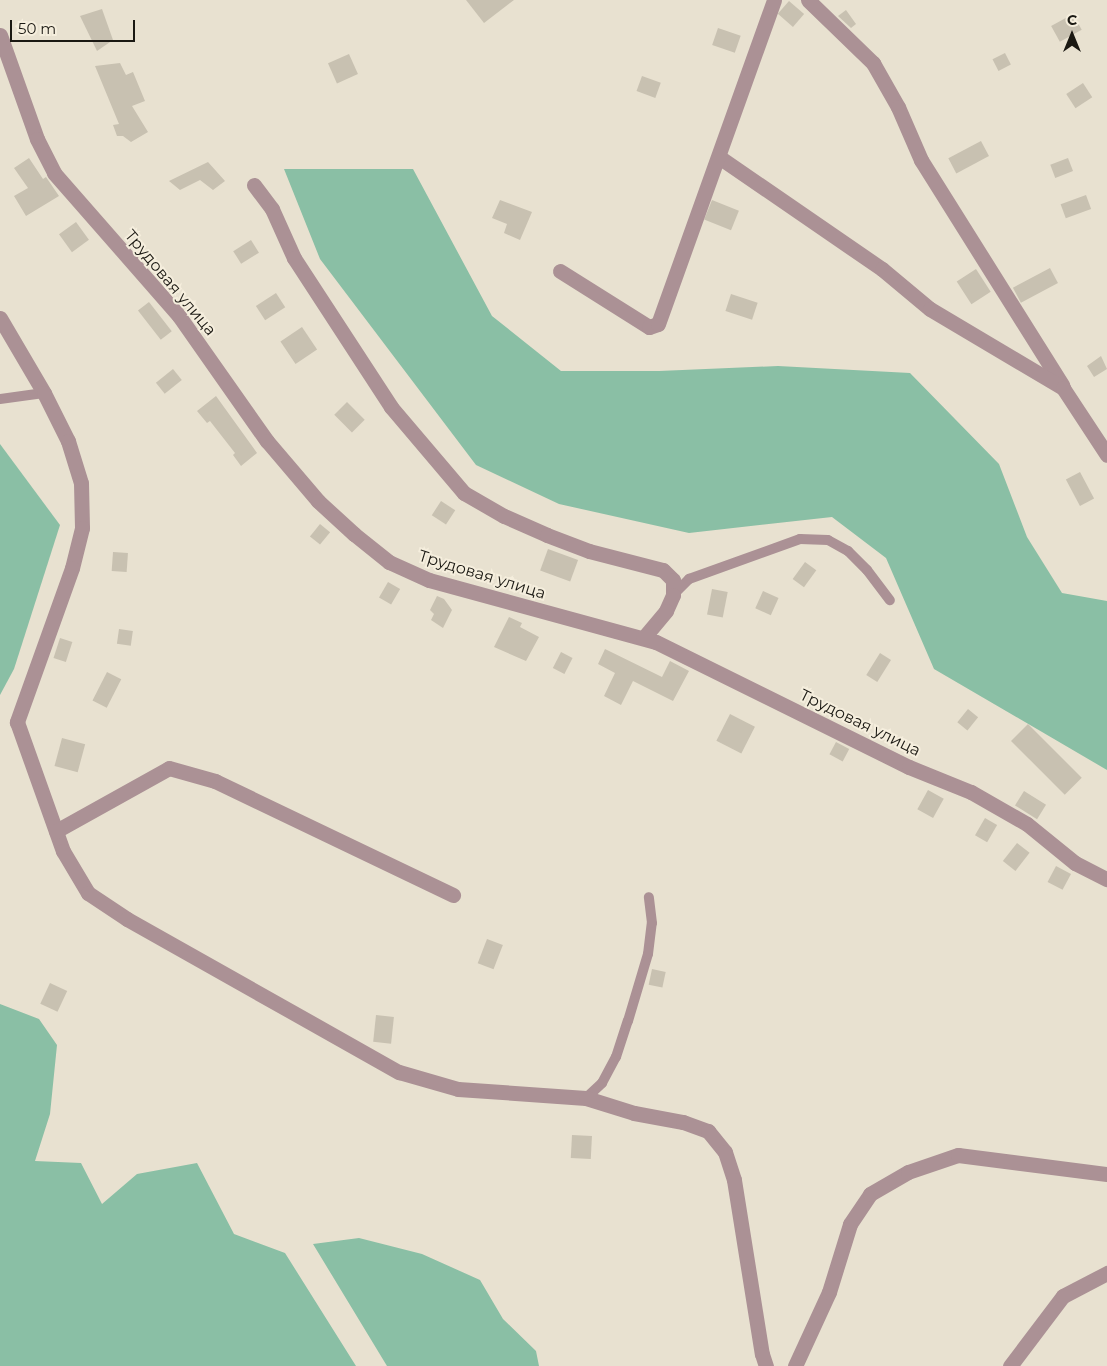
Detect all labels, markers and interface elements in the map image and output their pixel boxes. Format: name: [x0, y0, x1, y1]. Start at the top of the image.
scale bar: [12, 10, 138, 42]
north arrow: [1047, 10, 1097, 60]
text: С: [1067, 11, 1077, 29]
text: 50 m: [18, 19, 56, 38]
street label: Трудовая улица: [120, 226, 220, 340]
street label: Трудовая улица: [416, 547, 548, 603]
street label: Трудовая улица: [796, 685, 924, 761]

